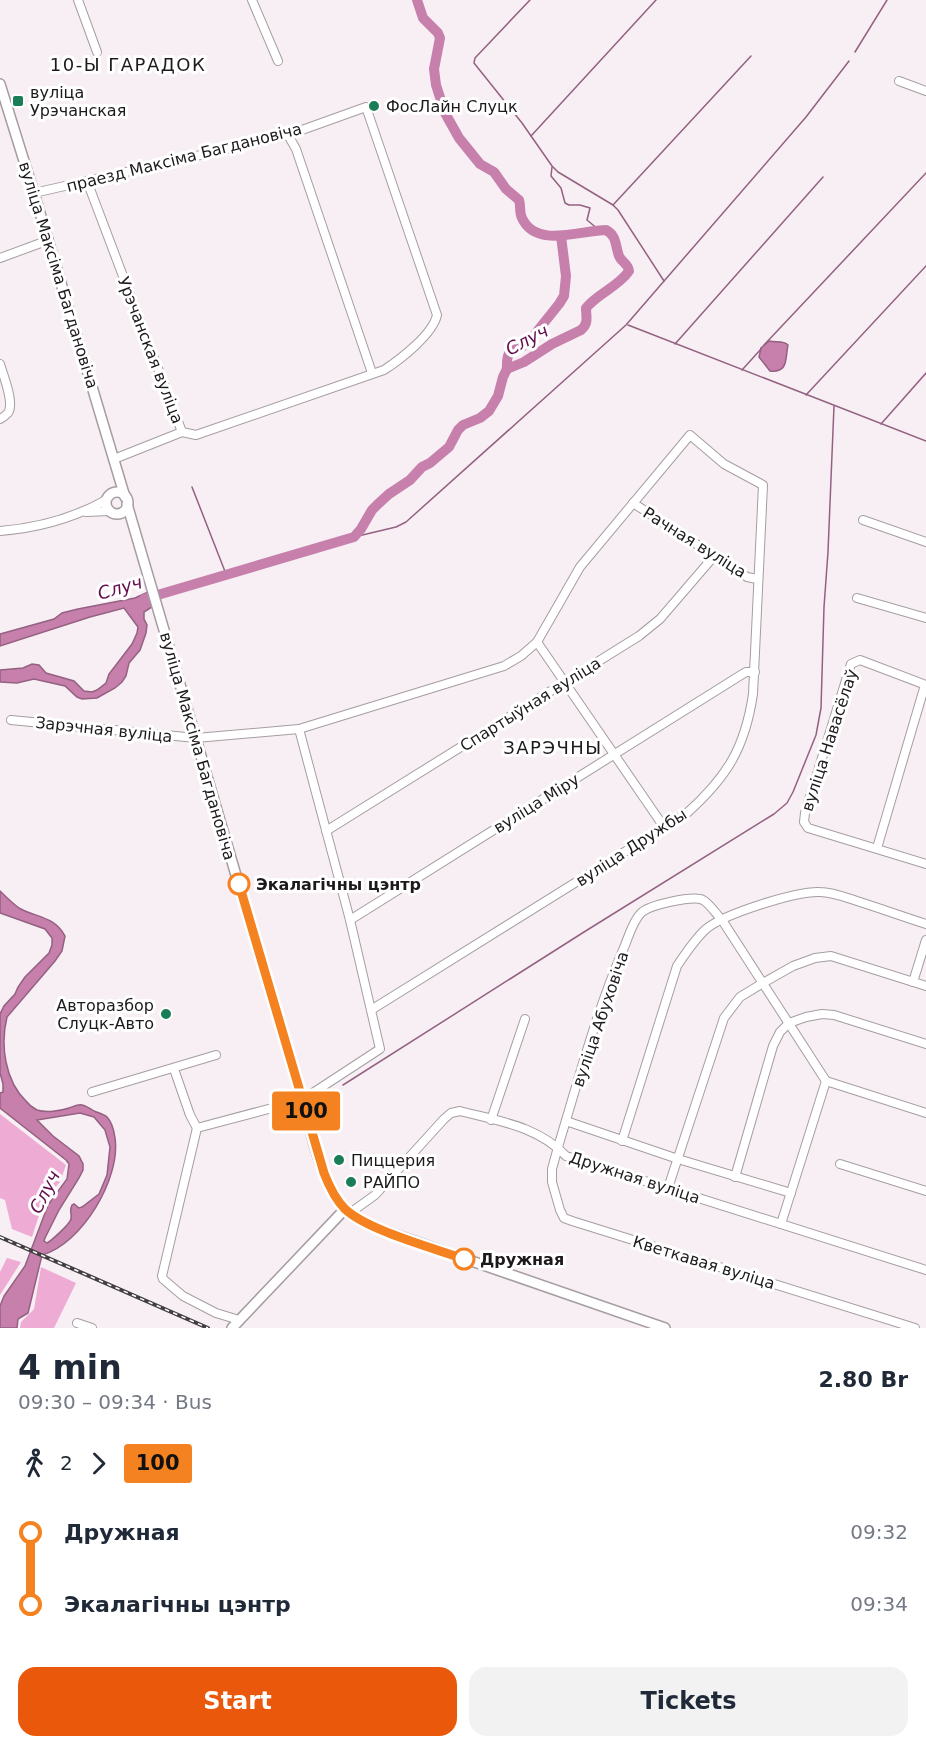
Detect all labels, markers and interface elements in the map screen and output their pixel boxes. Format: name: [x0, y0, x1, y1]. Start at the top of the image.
district label: 10-Ы ГАРАДОК: [50, 54, 206, 75]
place label: вуліца Урэчанская: [30, 83, 126, 120]
marker: вуліца Урэчанская: [11, 94, 25, 108]
place label: ФосЛайн Слуцк: [386, 97, 518, 116]
marker: ФосЛайн Слуцк: [367, 99, 381, 113]
street label: праезд Максіма Багдановіча: [64, 119, 304, 196]
street label: вуліца Максіма Багдановіча: [15, 159, 102, 391]
street label: Урэчанская вуліца: [114, 274, 187, 426]
water label: Случ: [502, 320, 552, 359]
street label: Рачная вуліца: [640, 503, 750, 582]
water label: Случ: [95, 571, 145, 604]
street label: вуліца Максіма Багдановіча: [156, 630, 239, 862]
street label: Спартыўная вуліца: [456, 653, 604, 755]
street label: вуліца Навасёлаў: [797, 667, 861, 814]
street label: Зарэчная вуліца: [34, 713, 173, 746]
district label: ЗАРЭЧНЫ: [503, 737, 603, 758]
street label: вуліца Міру: [490, 770, 583, 837]
street label: вуліца Дружбы: [572, 804, 690, 890]
marker: Экалагічны цэнтр: [228, 873, 250, 895]
place label: Экалагічны цэнтр: [256, 875, 421, 894]
street label: вуліца Абуховіча: [568, 949, 633, 1089]
place label: Авторазбор Слуцк-Авто: [56, 996, 154, 1033]
marker: Авторазбор Слуцк-Авто: [159, 1007, 173, 1021]
line badge: 100: [272, 1092, 340, 1130]
text: 100: [284, 1099, 328, 1123]
street label: Дружная вуліца: [567, 1147, 702, 1207]
place label: Пиццерия: [351, 1151, 435, 1170]
marker: Пиццерия: [332, 1153, 346, 1167]
water label: Случ: [25, 1167, 64, 1217]
place label: РАЙПО: [363, 1173, 420, 1192]
marker: РАЙПО: [344, 1175, 358, 1189]
street label: Кветкавая вуліца: [630, 1232, 777, 1293]
marker: Дружная: [453, 1248, 475, 1270]
place label: Дружная: [480, 1250, 564, 1269]
text: 4 min: [18, 1348, 122, 1387]
text: 2.80 Br: [818, 1367, 908, 1392]
text: 09:30 – 09:34 · Bus: [18, 1390, 212, 1414]
icon: walk: [18, 1447, 51, 1480]
icon: forward: [82, 1447, 115, 1480]
text: 2: [60, 1451, 73, 1475]
text: 100: [136, 1451, 180, 1475]
text: Дружная: [64, 1520, 180, 1545]
text: 09:32: [850, 1520, 908, 1544]
text: Экалагічны цэнтр: [64, 1592, 291, 1617]
text: 09:34: [850, 1592, 908, 1616]
button: Start: [18, 1667, 457, 1736]
button: Tickets: [469, 1667, 908, 1736]

